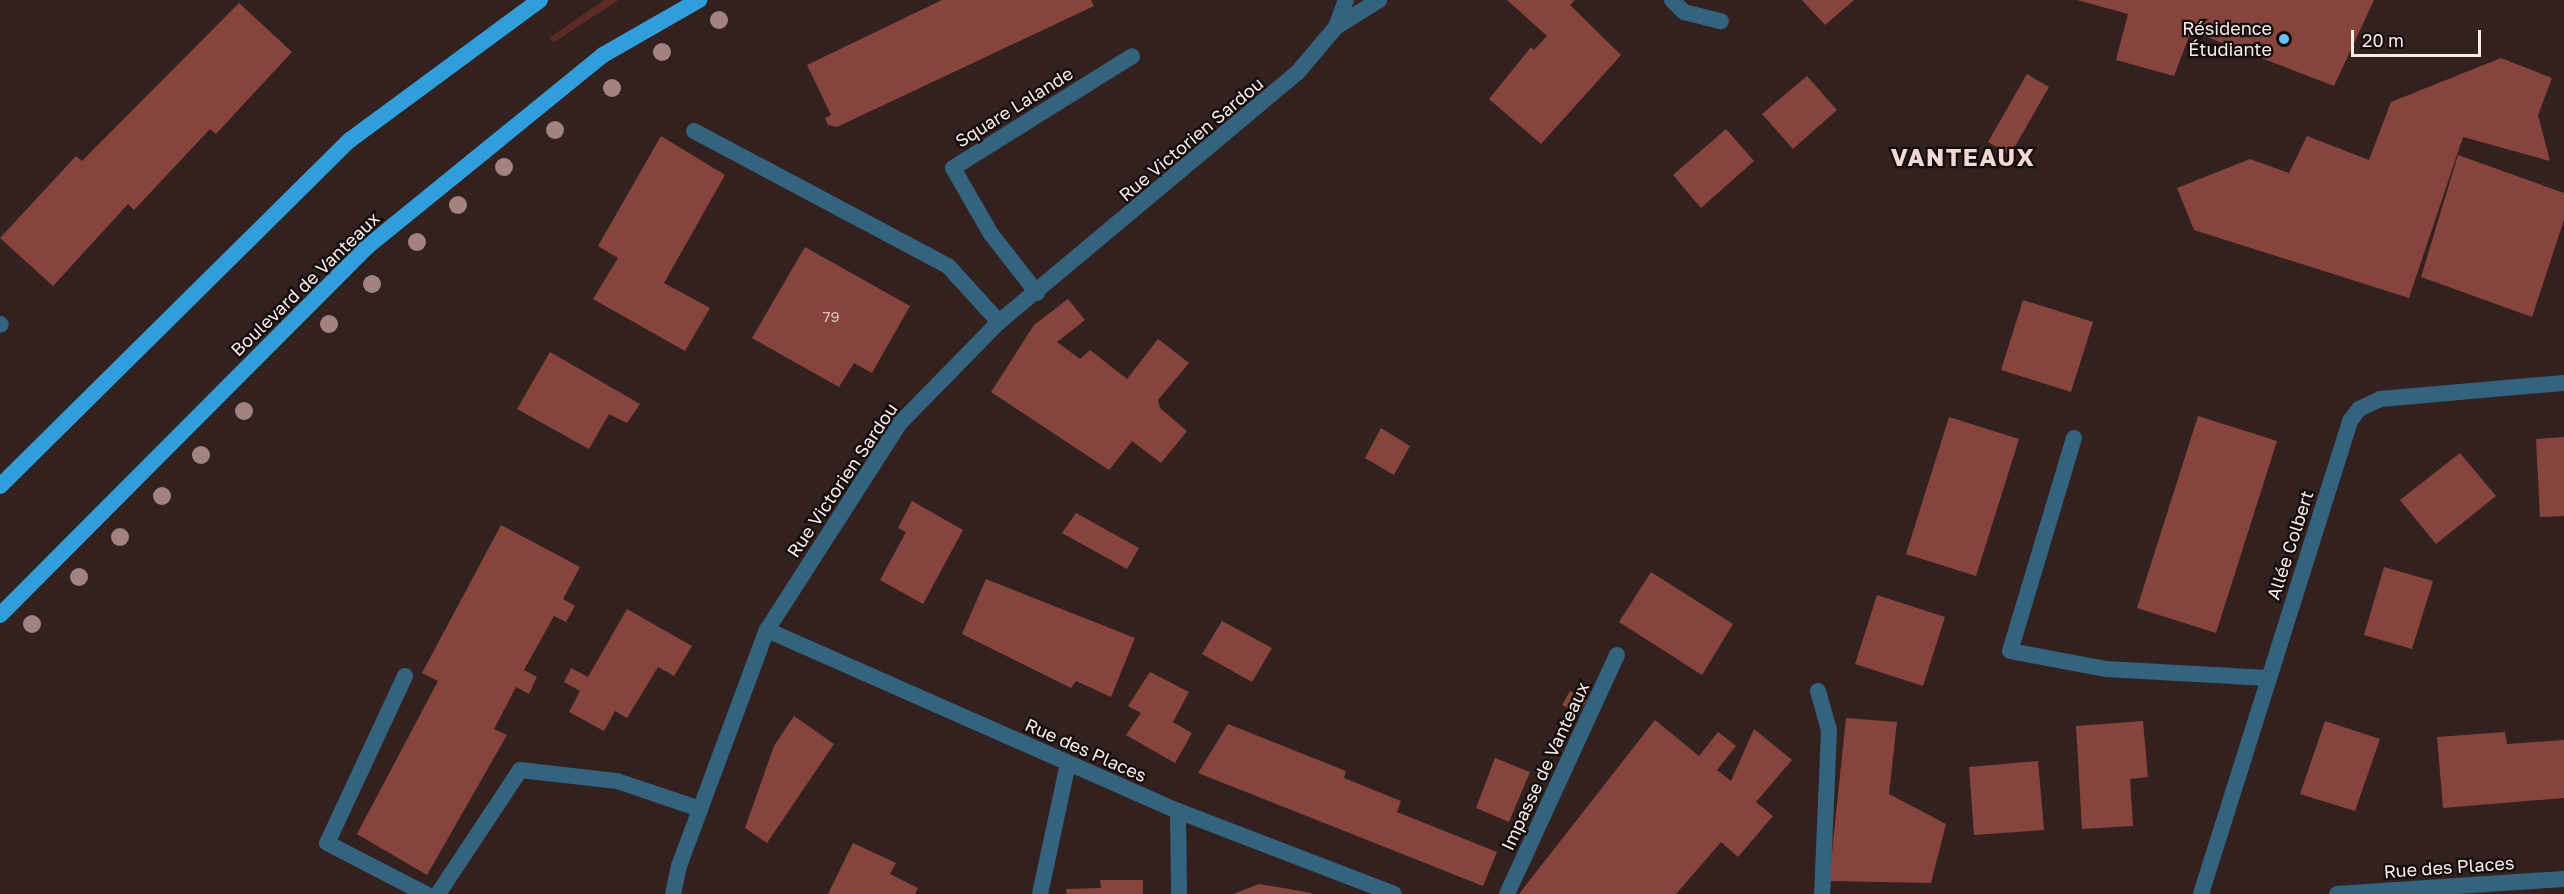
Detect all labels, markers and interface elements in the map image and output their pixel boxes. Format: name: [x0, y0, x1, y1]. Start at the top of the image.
place label: Résidence Étudiante: [2182, 18, 2272, 60]
scale bar: [2354, 18, 2484, 56]
text: 20 m: [2362, 29, 2404, 51]
marker: Résidence Étudiante: [2277, 32, 2291, 46]
street label: Square Lalande: [951, 62, 1077, 152]
street label: Rue Victorien Sardou: [1115, 72, 1267, 206]
district label: VANTEAUX: [1891, 143, 2035, 171]
street label: Boulevard de Vanteaux: [226, 207, 384, 361]
house number: 79: [822, 308, 840, 326]
street label: Rue Victorien Sardou: [782, 399, 902, 561]
street label: Allée Colbert: [2262, 488, 2318, 602]
street label: Impasse de Vanteaux: [1496, 678, 1594, 854]
street label: Rue des Places: [1022, 714, 1150, 786]
street label: Rue des Places: [2383, 852, 2515, 882]

